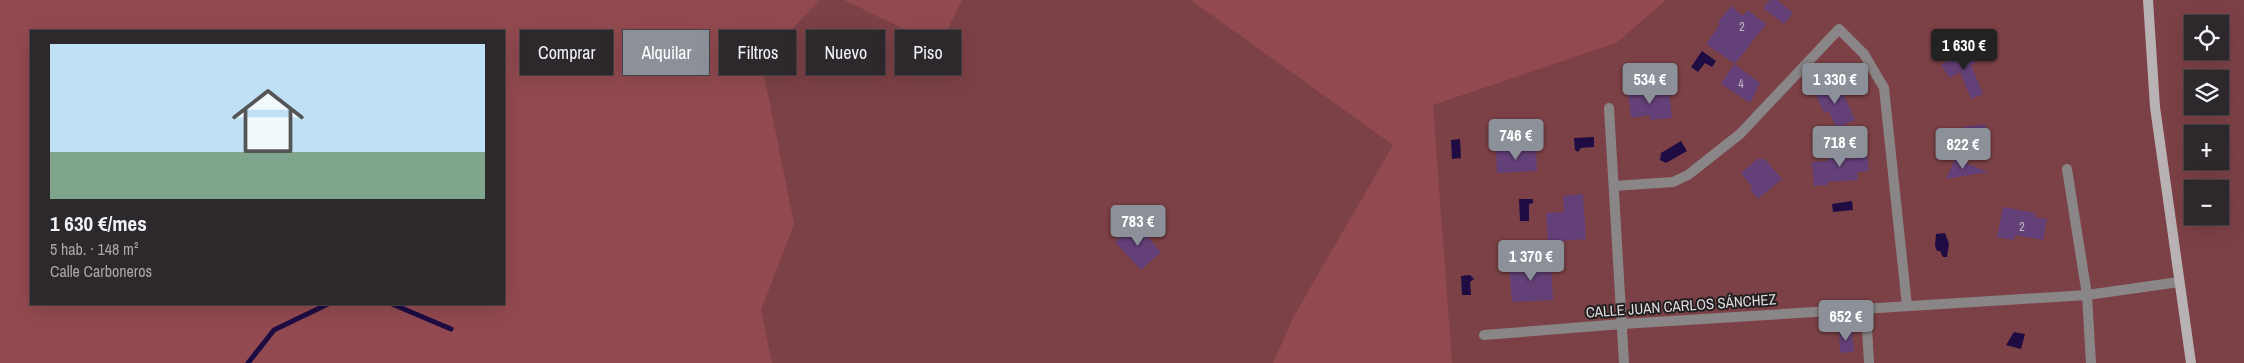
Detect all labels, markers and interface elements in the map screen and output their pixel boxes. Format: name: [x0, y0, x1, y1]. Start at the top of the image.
map controls: [2184, 15, 2229, 225]
button: locate: [2184, 15, 2229, 60]
house number: 2: [1739, 19, 1745, 35]
pin: 1 630 €: [1918, 28, 2010, 71]
chip: Comprar: [520, 30, 613, 75]
chip: Alquilar: [623, 30, 709, 75]
chip: Filtros: [719, 30, 796, 75]
chip: Nuevo: [806, 30, 885, 75]
chip: Piso: [895, 30, 961, 75]
text: 1 630 €: [1942, 34, 1986, 56]
pin: 534 €: [1615, 62, 1685, 105]
pin: 1 330 €: [1789, 62, 1881, 105]
text: 534 €: [1634, 68, 1666, 90]
text: 1 330 €: [1813, 68, 1857, 90]
button: layers: [2184, 70, 2229, 115]
icon: home: [223, 76, 313, 166]
house number: 4: [1738, 76, 1744, 92]
pin: 746 €: [1481, 119, 1551, 161]
text: 746 €: [1500, 124, 1532, 146]
button: +: [2184, 125, 2229, 170]
pin: 718 €: [1805, 126, 1875, 168]
pin: 822 €: [1928, 128, 1998, 170]
text: 718 €: [1824, 131, 1856, 153]
text: 822 €: [1947, 133, 1979, 155]
button: −: [2184, 180, 2229, 225]
pin: 783 €: [1103, 204, 1173, 247]
text: 1 630 €/mes: [50, 209, 147, 238]
text: 783 €: [1122, 210, 1154, 232]
house number: 2: [2019, 219, 2025, 235]
text: 5 hab. · 148 m²: [50, 238, 138, 260]
pin: 1 370 €: [1485, 240, 1577, 282]
text: 1 370 €: [1509, 245, 1553, 267]
text: Calle Carboneros: [50, 260, 152, 282]
street label: CALLE JUAN CARLOS SÁNCHEZ: [1585, 288, 1777, 323]
pin: 652 €: [1811, 300, 1881, 342]
text: 652 €: [1830, 305, 1862, 327]

